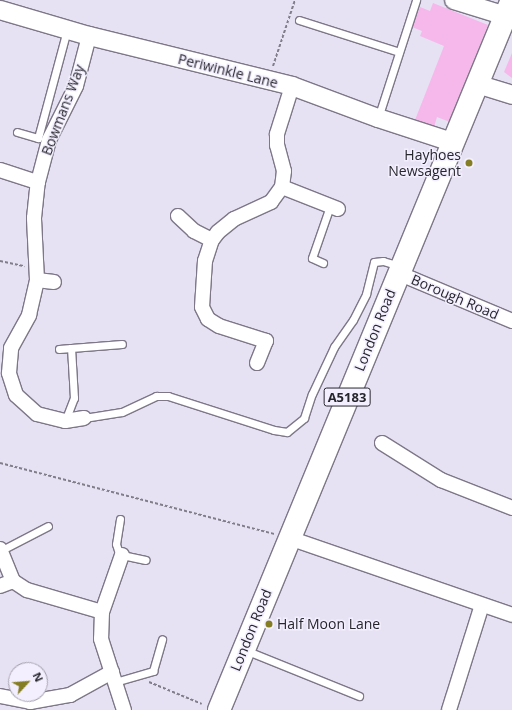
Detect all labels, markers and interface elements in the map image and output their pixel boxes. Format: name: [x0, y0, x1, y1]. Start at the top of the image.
street label: Periwinkle Lane: [176, 50, 280, 92]
street label: Bowmans Way: [38, 62, 88, 158]
place label: Hayhoes Newsagent: [388, 147, 461, 180]
marker: Hayhoes Newsagent: [464, 158, 474, 168]
street label: Borough Road: [409, 271, 501, 323]
street label: London Road: [351, 287, 399, 373]
road number: A5183: [323, 386, 371, 408]
street label: London Road: [227, 587, 275, 673]
place label: Half Moon Lane: [277, 616, 380, 632]
marker: Half Moon Lane: [264, 619, 274, 629]
north arrow: [8, 662, 48, 702]
text: N: [30, 670, 47, 684]

